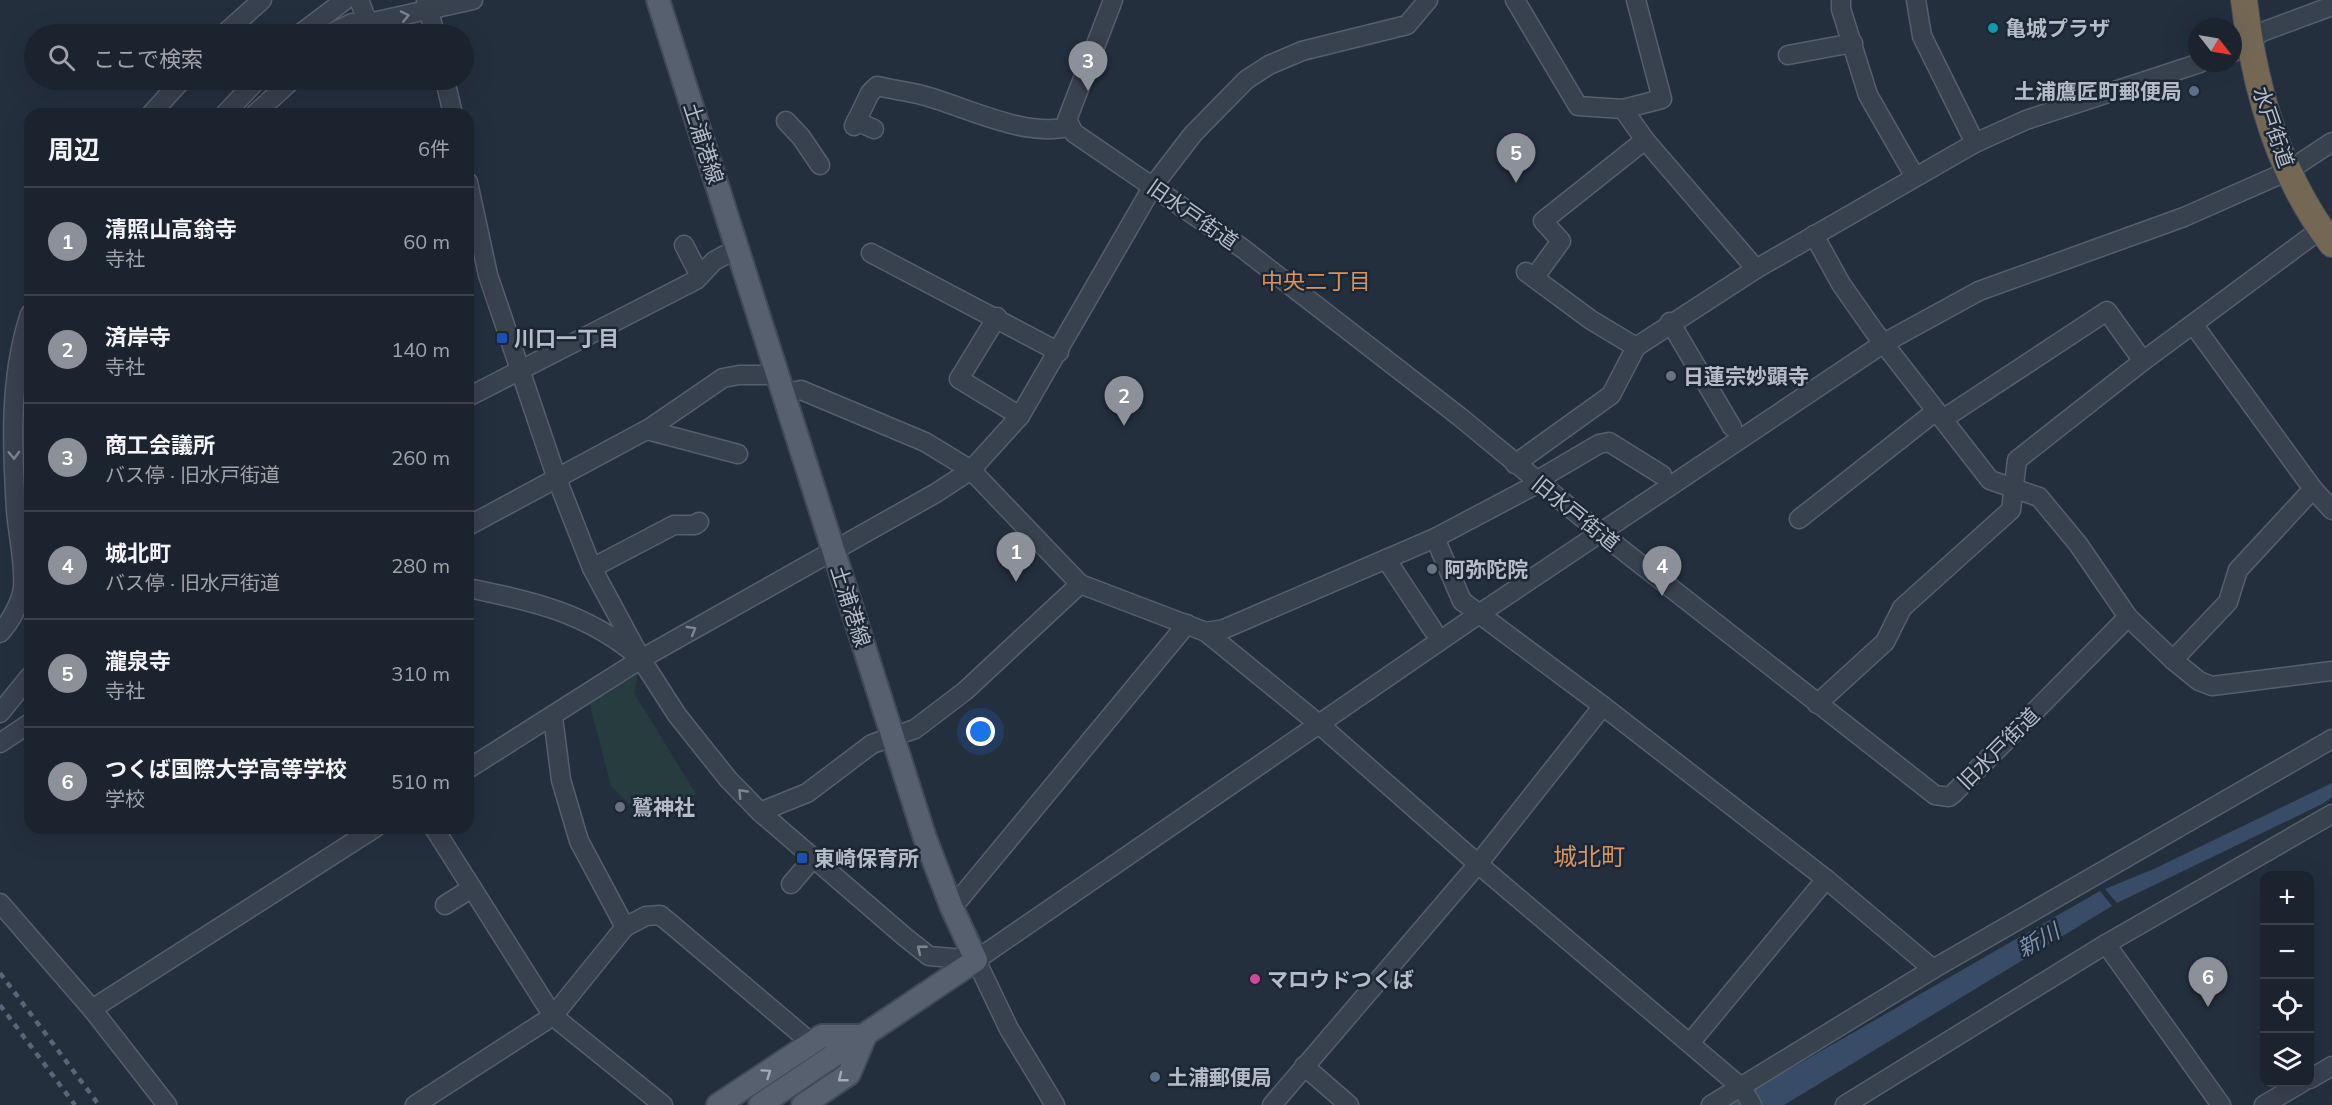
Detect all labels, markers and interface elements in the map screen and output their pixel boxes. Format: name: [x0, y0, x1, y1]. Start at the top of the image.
one-way arrow: [400, 10, 410, 23]
place label: 亀城プラザ: [2005, 15, 2110, 41]
north arrow: [2188, 18, 2242, 72]
marker: 亀城プラザ: [1986, 21, 2000, 35]
search box: [24, 24, 474, 90]
icon: search: [45, 41, 78, 74]
pin: 3: [1068, 42, 1108, 91]
text: ここで検索: [93, 45, 203, 73]
place label: 土浦鷹匠町郵便局: [2014, 78, 2182, 104]
street label: 水戸街道: [2248, 83, 2300, 171]
marker: 土浦鷹匠町郵便局: [2187, 84, 2201, 98]
street label: 土浦港線: [679, 99, 729, 187]
text: 周辺: [48, 133, 100, 166]
pin: 5: [1496, 134, 1536, 183]
text: 6件: [418, 136, 450, 161]
street label: 旧水戸街道: [1143, 173, 1243, 255]
text: 清照山高翁寺: [105, 215, 237, 243]
text: 1: [62, 229, 74, 254]
text: 60 m: [403, 229, 450, 254]
text: 寺社: [105, 246, 145, 271]
district label: 中央二丁目: [1261, 267, 1371, 295]
text: 済岸寺: [105, 323, 171, 351]
place label: 川口一丁目: [514, 325, 619, 351]
marker: 川口一丁目: [495, 331, 509, 345]
text: 2: [62, 337, 74, 362]
text: 140 m: [391, 337, 450, 362]
text: 寺社: [105, 354, 145, 379]
place label: 日蓮宗妙顕寺: [1683, 363, 1809, 389]
marker: 日蓮宗妙顕寺: [1664, 369, 1678, 383]
pin: 2: [1104, 376, 1144, 426]
text: 商工会議所: [105, 431, 215, 459]
text: 3: [62, 445, 74, 470]
text: 260 m: [391, 445, 450, 470]
one-way arrow: [8, 450, 21, 459]
text: バス停 · 旧水戸街道: [105, 462, 280, 487]
street label: 旧水戸街道: [1527, 470, 1625, 556]
pin: 1: [996, 532, 1036, 582]
text: 城北町: [105, 539, 171, 567]
pin: 4: [1642, 546, 1682, 596]
text: 4: [62, 553, 74, 578]
text: 280 m: [391, 553, 450, 578]
place label: 阿弥陀院: [1444, 556, 1528, 582]
street label: 土浦港線: [826, 562, 876, 650]
marker: 阿弥陀院: [1425, 562, 1439, 576]
text: バス停 · 旧水戸街道: [105, 570, 280, 595]
one-way arrow: [686, 626, 696, 638]
text: 瀧泉寺: [105, 647, 171, 675]
text: 5: [62, 661, 74, 686]
text: 310 m: [391, 661, 450, 686]
text: 寺社: [105, 678, 145, 703]
street label: 旧水戸街道: [1952, 702, 2044, 794]
your location: [966, 717, 995, 746]
text: つくば国際大学高等学校: [105, 755, 347, 783]
text: 6: [62, 769, 74, 794]
text: 510 m: [391, 769, 450, 794]
text: 学校: [105, 786, 145, 811]
one-way arrow: [739, 790, 750, 801]
place label: 鷲神社: [632, 794, 695, 820]
marker: 鷲神社: [613, 800, 627, 814]
district label: 城北町: [1553, 841, 1625, 871]
place label: 東崎保育所: [814, 845, 919, 871]
marker: 東崎保育所: [795, 851, 809, 865]
map controls: [2260, 871, 2314, 1087]
button: +: [2260, 871, 2314, 925]
water label: 新川: [2012, 916, 2066, 963]
button: −: [2260, 925, 2314, 979]
one-way arrow: [916, 946, 927, 957]
pin: 6: [2188, 958, 2228, 1007]
place label: マロウドつくば: [1267, 966, 1414, 992]
marker: マロウドつくば: [1248, 972, 1262, 986]
button: locate: [2260, 979, 2314, 1033]
button: layers: [2260, 1033, 2314, 1087]
place label: 土浦郵便局: [1167, 1064, 1272, 1090]
one-way arrow: [761, 1068, 771, 1080]
one-way arrow: [838, 1070, 849, 1081]
marker: 土浦郵便局: [1148, 1070, 1162, 1084]

